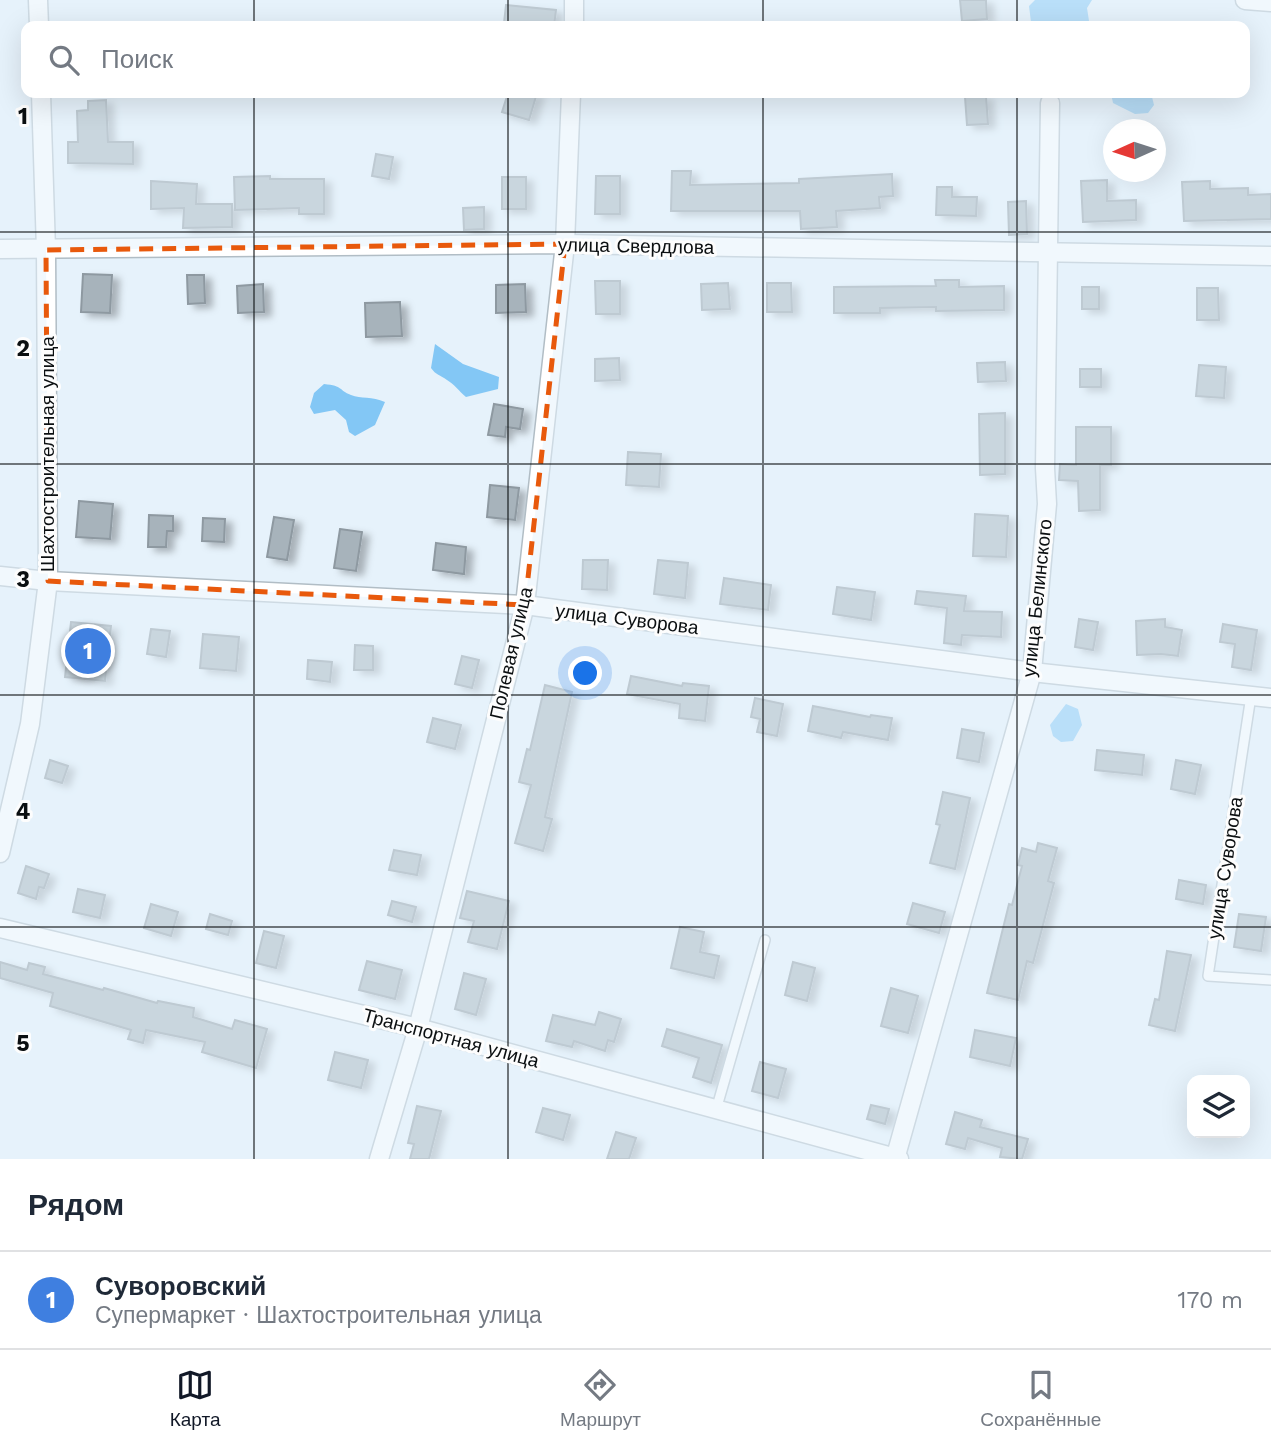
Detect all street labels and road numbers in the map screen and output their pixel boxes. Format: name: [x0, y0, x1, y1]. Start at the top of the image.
street label: улица Свердлова: [558, 233, 715, 259]
street label: Шахтостроительная улица: [36, 336, 59, 572]
street label: улица Белинского: [1017, 518, 1057, 678]
street label: Полевая улица: [485, 584, 537, 721]
street label: улица Суворова: [554, 599, 700, 639]
street label: улица Суворова: [1202, 795, 1248, 941]
street label: Транспортная улица: [360, 1003, 542, 1073]

